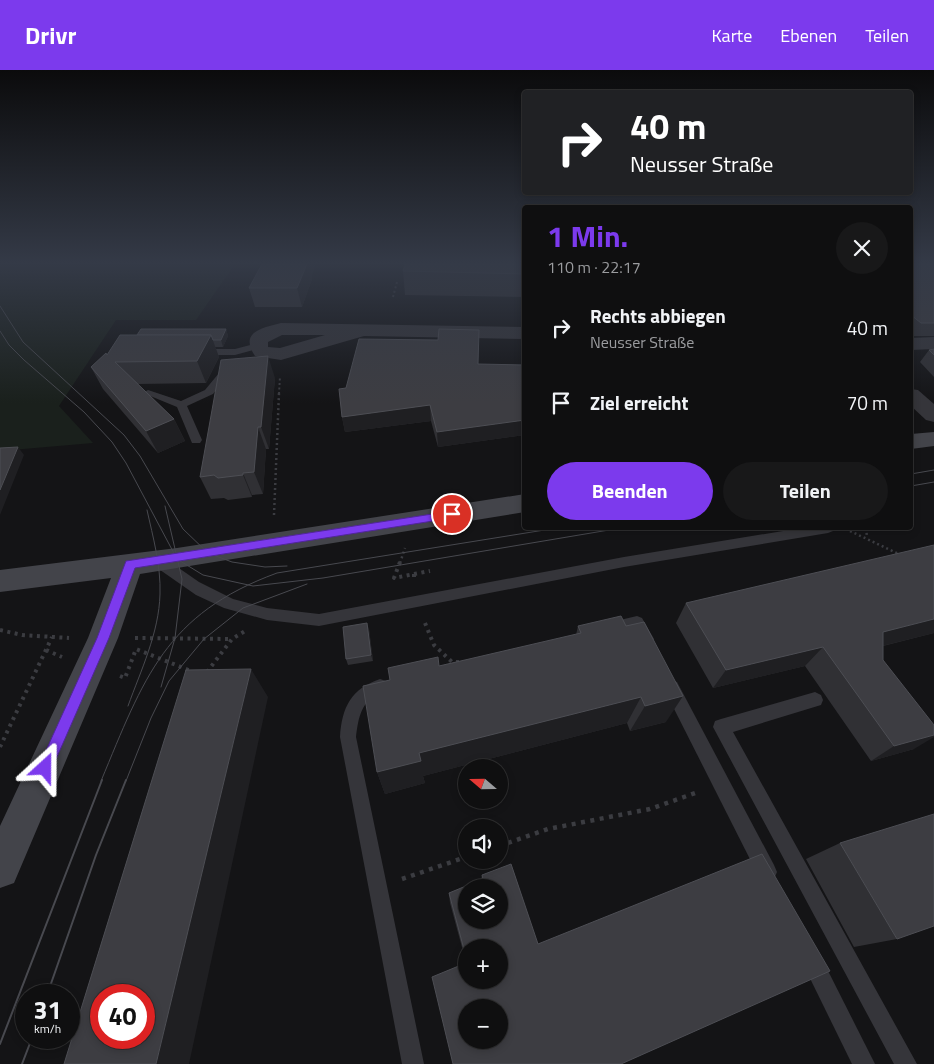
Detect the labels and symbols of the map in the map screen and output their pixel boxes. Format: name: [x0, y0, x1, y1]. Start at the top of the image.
pin: [431, 493, 473, 535]
position arrow: [18, 741, 70, 793]
north arrow: [458, 759, 508, 809]
speed limit sign: 40: [90, 984, 155, 1049]

